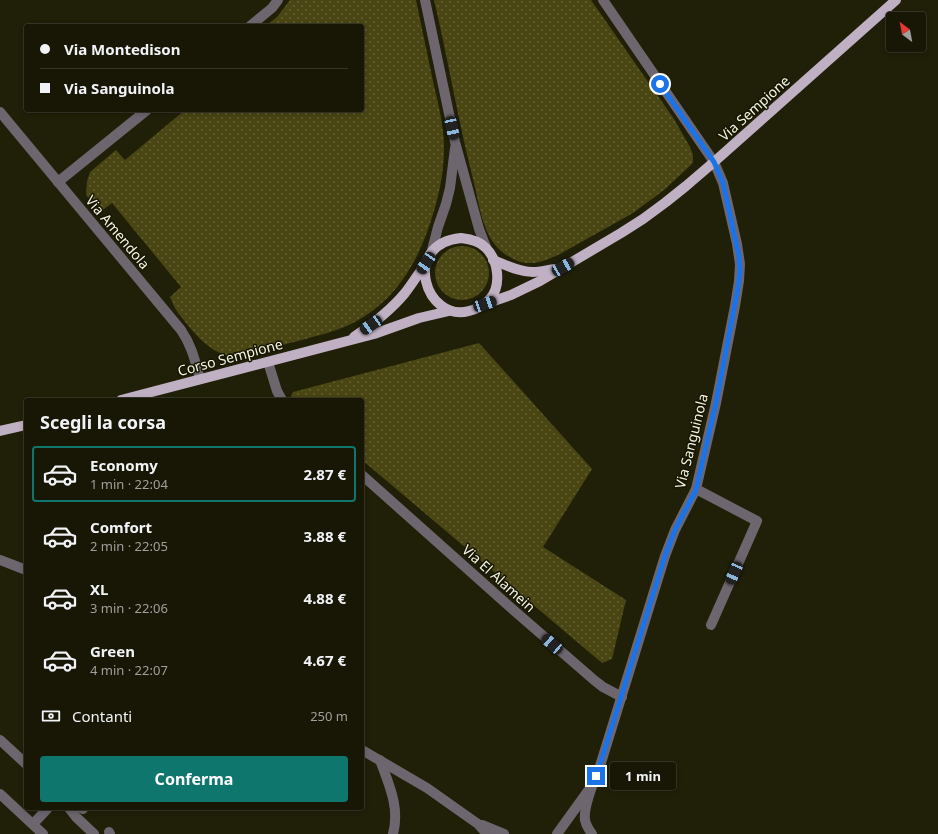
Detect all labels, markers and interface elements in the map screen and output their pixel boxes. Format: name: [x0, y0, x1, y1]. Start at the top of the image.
north arrow: [886, 12, 926, 52]
map controls: [886, 12, 926, 52]
text: Via Montedison: [64, 39, 180, 59]
street label: Via Sempione: [714, 71, 794, 145]
route start: [651, 75, 669, 93]
text: Via Sanguinola: [64, 78, 174, 98]
car: [444, 115, 460, 141]
street label: Via Amendola: [82, 191, 154, 273]
car: [414, 250, 438, 276]
car: [550, 256, 576, 278]
car: [472, 295, 498, 313]
car: [358, 313, 384, 337]
street label: Corso Sempione: [175, 334, 285, 380]
street label: Via Sanguinola: [670, 392, 712, 490]
text: Scegli la corsa: [40, 410, 166, 434]
text: Economy: [90, 455, 158, 475]
icon: car: [42, 456, 78, 492]
text: 2.87 €: [304, 464, 346, 484]
text: 1 min · 22:04: [90, 475, 168, 493]
text: Comfort: [90, 517, 152, 537]
icon: car: [42, 518, 78, 554]
text: 3.88 €: [304, 526, 346, 546]
text: 2 min · 22:05: [90, 537, 168, 555]
street label: Via El Alamein: [458, 540, 540, 616]
car: [724, 560, 744, 586]
text: XL: [90, 579, 108, 599]
icon: car: [42, 580, 78, 616]
text: 4.88 €: [304, 588, 346, 608]
text: 3 min · 22:06: [90, 599, 168, 617]
car: [539, 632, 565, 656]
text: Green: [90, 641, 135, 661]
icon: car: [42, 642, 78, 678]
text: 4.67 €: [304, 650, 346, 670]
text: 4 min · 22:07: [90, 661, 168, 679]
icon: cash: [40, 705, 62, 727]
text: Contanti: [72, 706, 132, 726]
text: 250 m: [310, 707, 348, 725]
button: Conferma: [40, 756, 348, 802]
callout: 1 min: [610, 762, 676, 790]
route end: [587, 767, 605, 785]
text: 1 min: [625, 767, 661, 785]

